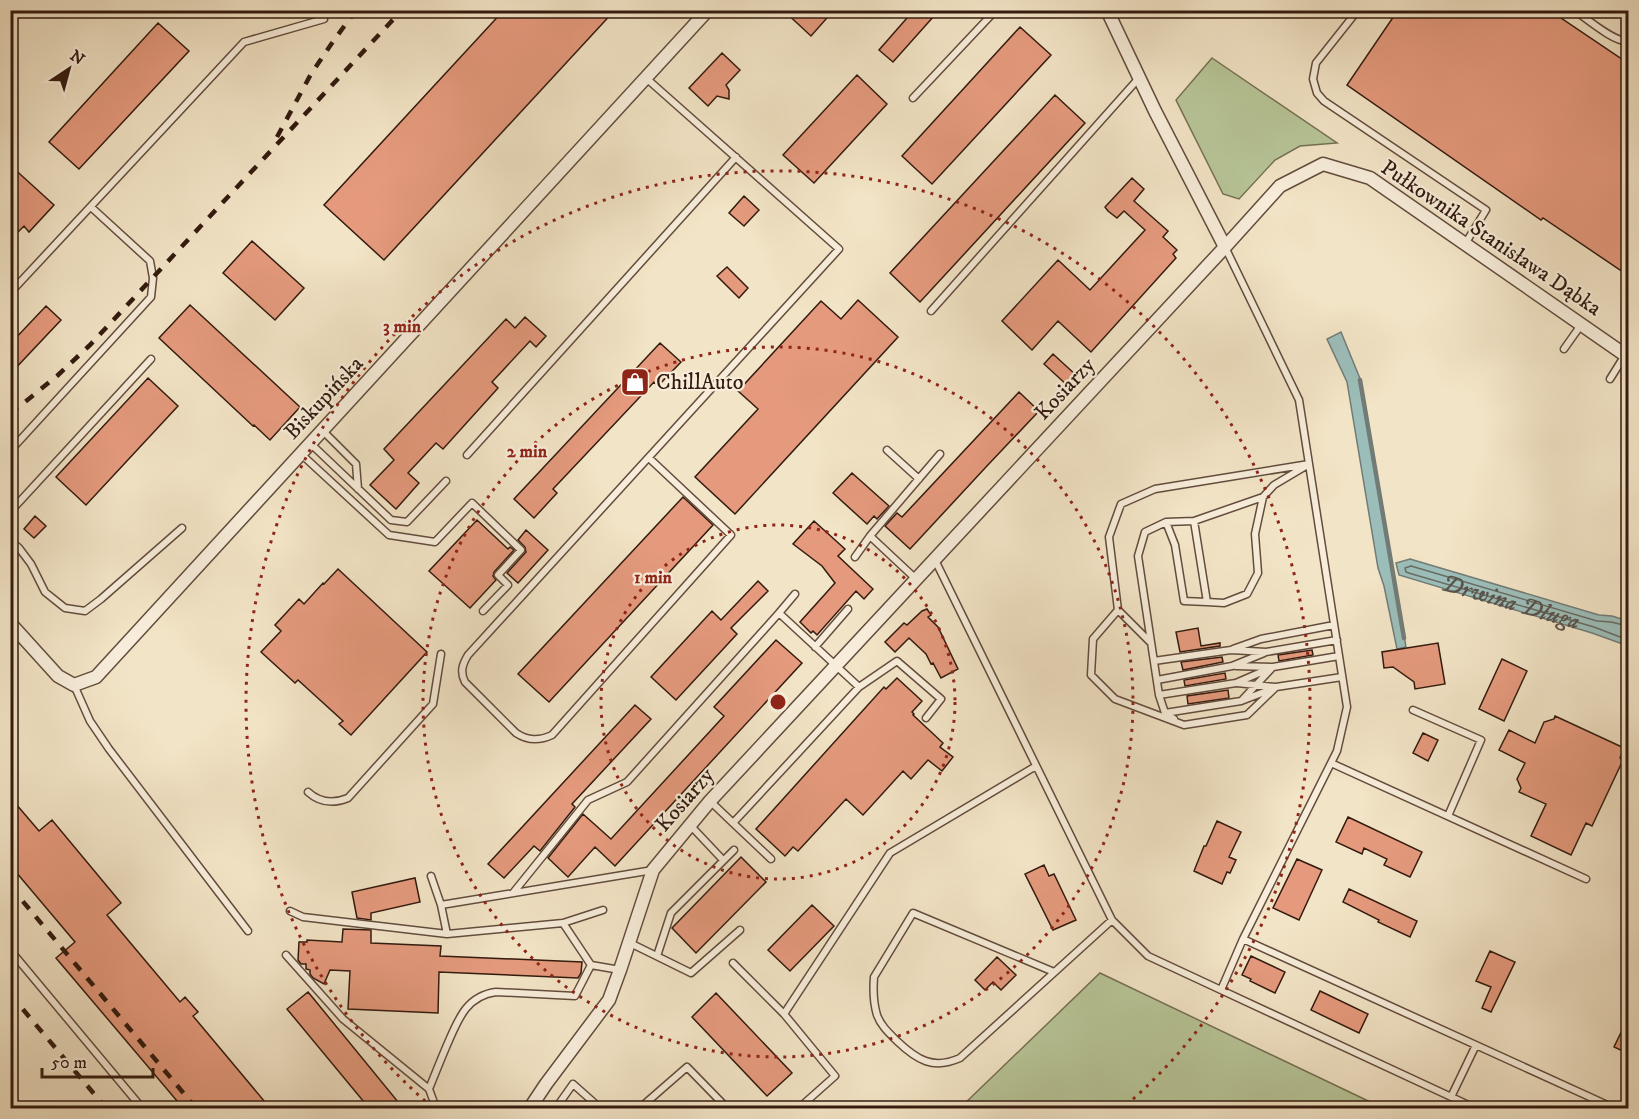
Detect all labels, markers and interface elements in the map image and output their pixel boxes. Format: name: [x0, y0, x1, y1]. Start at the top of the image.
north arrow: [39, 39, 99, 99]
text: N: [66, 46, 88, 70]
street label: Pułkownika Stanisława Dąbka: [1376, 154, 1607, 322]
text: 3 min: [383, 316, 422, 338]
street label: Biskupińska: [279, 350, 370, 445]
street label: Kosiarzy: [1029, 351, 1101, 426]
shop icon: ChillAuto: [619, 366, 651, 398]
place label: ChillAuto: [656, 369, 743, 396]
text: 2 min: [507, 441, 548, 463]
text: 1 min: [634, 567, 673, 589]
water label: Drwina Długa: [1438, 568, 1583, 637]
centre of rings: [768, 692, 788, 712]
street label: Kosiarzy: [650, 762, 721, 838]
scale bar: [42, 1041, 153, 1079]
text: 50 m: [51, 1052, 87, 1074]

